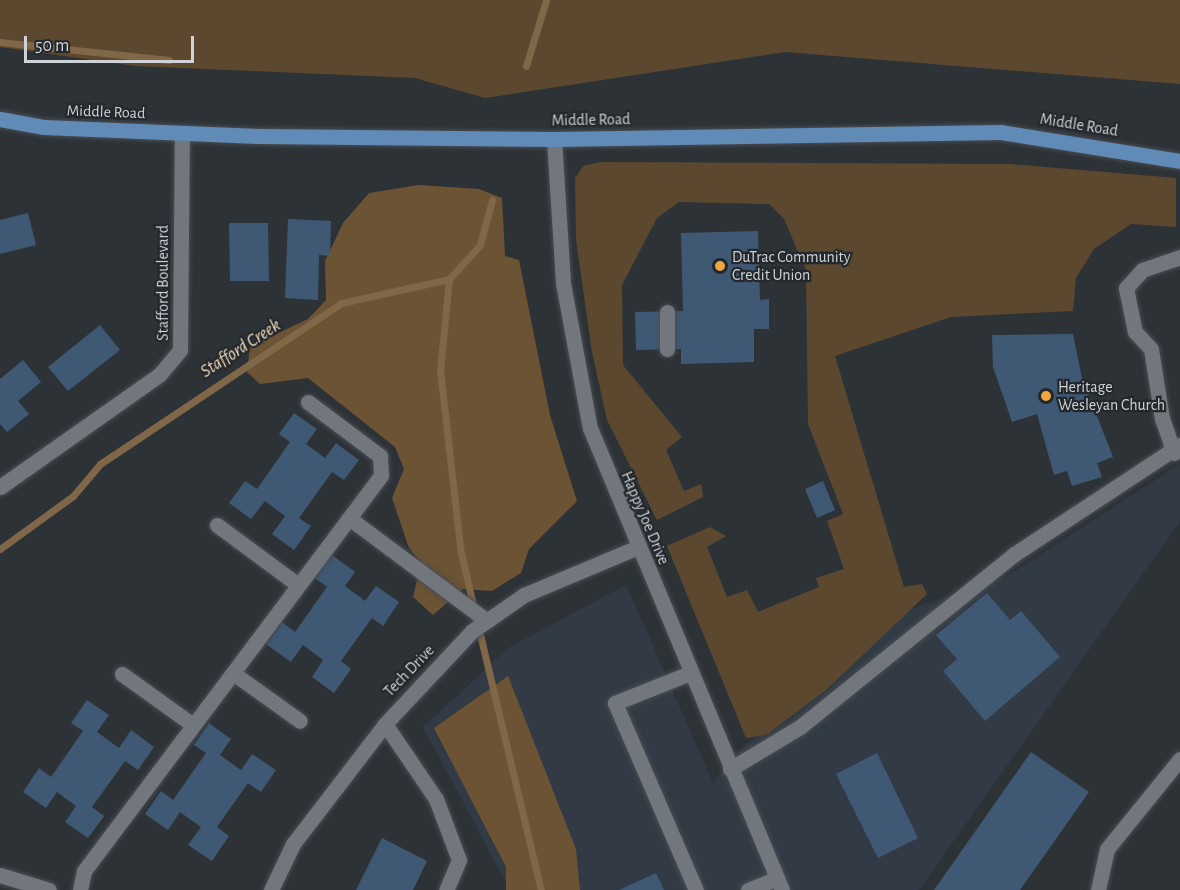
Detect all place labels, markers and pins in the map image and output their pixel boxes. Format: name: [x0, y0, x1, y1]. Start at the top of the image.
place label: DuTrac Community Credit Union: [732, 247, 851, 285]
marker: DuTrac Community Credit Union: [713, 259, 727, 273]
place label: Heritage Wesleyan Church: [1058, 377, 1165, 415]
marker: Heritage Wesleyan Church: [1039, 389, 1053, 403]

